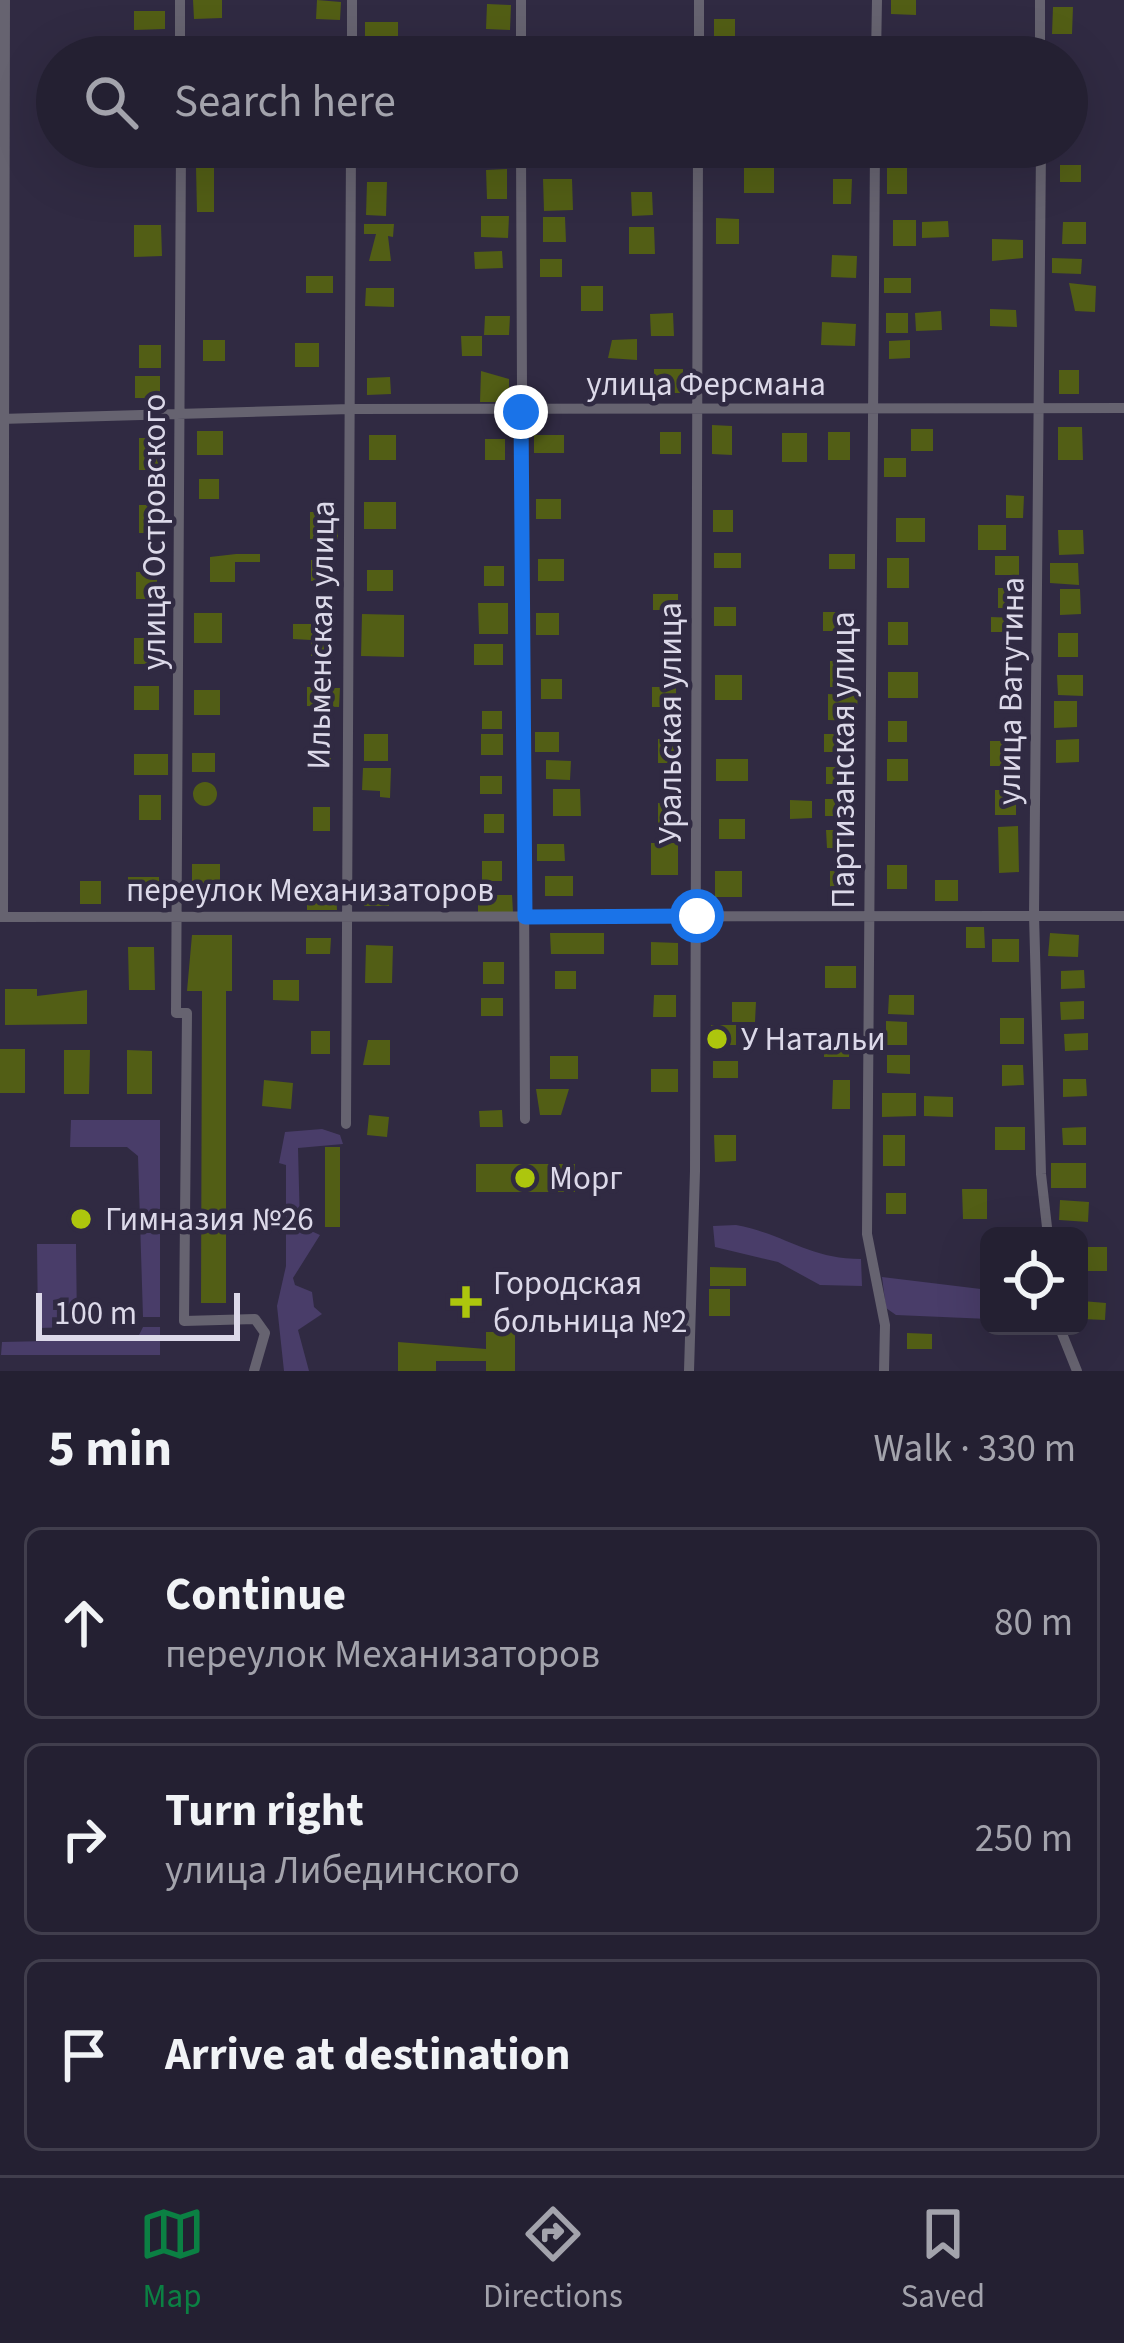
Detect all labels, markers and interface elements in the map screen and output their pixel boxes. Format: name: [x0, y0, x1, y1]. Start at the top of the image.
search box: [36, 36, 1088, 168]
icon: search: [78, 69, 144, 135]
text: Search here: [174, 70, 396, 134]
street label: улица Ферсмана: [586, 361, 826, 408]
route end: [494, 385, 548, 439]
street label: улица Островского: [131, 394, 178, 670]
street label: Ильменская улица: [295, 500, 347, 770]
street label: улица Ватутина: [986, 576, 1036, 806]
street label: Уральская улица: [647, 602, 694, 844]
street label: Партизанская улица: [820, 611, 867, 909]
street label: переулок Механизаторов: [126, 867, 494, 914]
route start: [670, 889, 724, 943]
place label: У Натальи: [741, 1016, 886, 1063]
marker: У Натальи: [704, 1026, 730, 1052]
place label: Морг: [549, 1155, 623, 1202]
marker: Морг: [512, 1165, 538, 1191]
place label: Гимназия №26: [105, 1196, 314, 1243]
marker: Гимназия №26: [68, 1206, 94, 1232]
map controls: [980, 1227, 1088, 1335]
button: locate: [980, 1227, 1088, 1335]
place label: Городская больница №2: [493, 1260, 687, 1345]
marker: Городская больница №2: [450, 1286, 482, 1318]
scale bar: [36, 1287, 240, 1340]
text: 100 m: [54, 1290, 137, 1337]
text: 5 min: [48, 1413, 172, 1485]
text: Walk · 330 m: [873, 1421, 1076, 1477]
text: Continue: [165, 1563, 346, 1627]
icon: ahead: [51, 1590, 117, 1656]
text: 80 m: [994, 1595, 1073, 1651]
text: переулок Механизаторов: [165, 1627, 600, 1683]
text: Turn right: [165, 1779, 364, 1843]
icon: right: [51, 1806, 117, 1872]
text: 250 m: [975, 1811, 1073, 1867]
text: улица Либединского: [165, 1843, 520, 1899]
icon: arrive: [51, 2022, 117, 2088]
text: Arrive at destination: [165, 2023, 570, 2087]
tab: Map: [139, 2201, 205, 2320]
tab: Directions: [483, 2201, 623, 2320]
tab: Saved: [901, 2201, 985, 2320]

